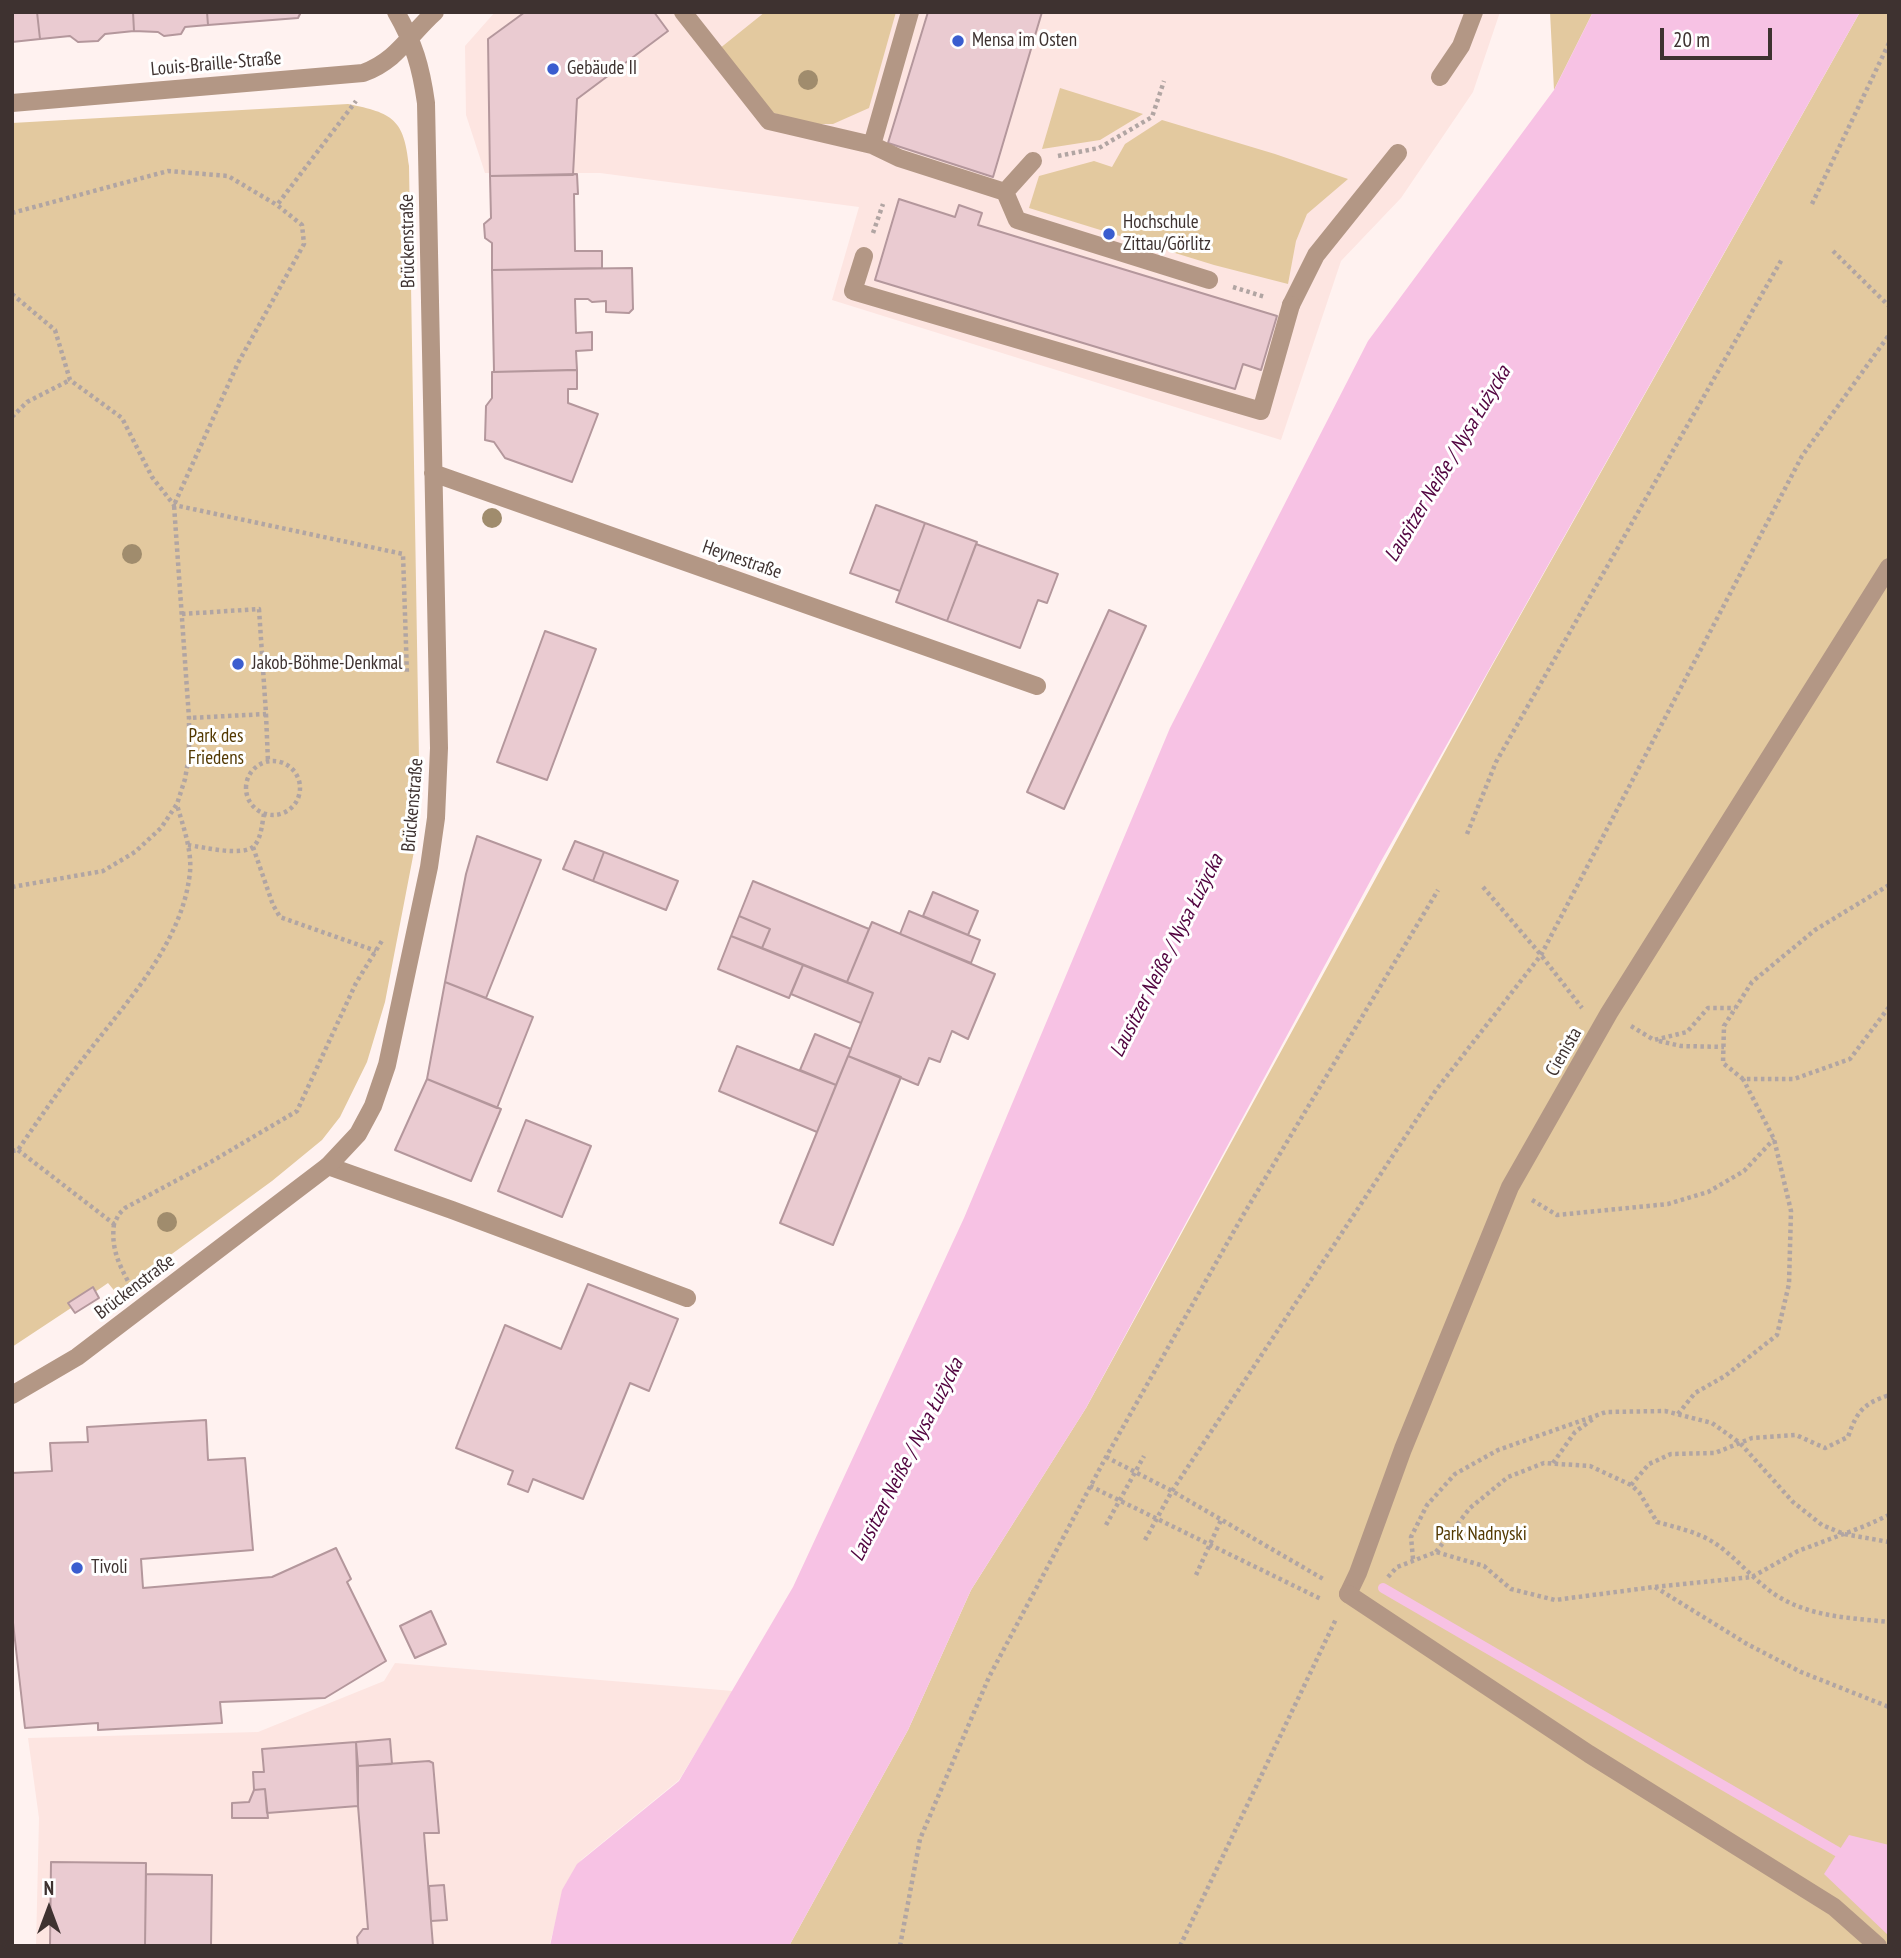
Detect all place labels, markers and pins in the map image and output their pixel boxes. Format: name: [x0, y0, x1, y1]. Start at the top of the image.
place label: Mensa im Osten: [972, 30, 1077, 52]
marker: Mensa im Osten: [950, 33, 966, 49]
place label: Gebäude II: [567, 58, 637, 80]
marker: Gebäude II: [545, 61, 561, 77]
place label: Hochschule Zittau/Görlitz: [1123, 212, 1211, 256]
marker: Hochschule Zittau/Görlitz: [1101, 226, 1117, 242]
place label: Jakob-Böhme-Denkmal: [252, 653, 403, 675]
marker: Jakob-Böhme-Denkmal: [230, 656, 246, 672]
place label: Tivoli: [91, 1557, 128, 1579]
marker: Tivoli: [69, 1560, 85, 1576]

